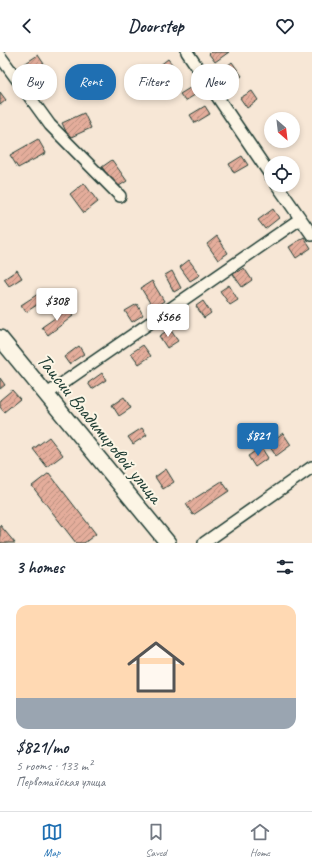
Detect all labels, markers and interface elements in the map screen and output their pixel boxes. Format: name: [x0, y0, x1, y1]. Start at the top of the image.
icon: back: [16, 15, 38, 37]
text: Doorstep: [128, 15, 184, 37]
icon: heart: [274, 15, 296, 37]
chip: Buy: [12, 64, 57, 100]
chip: Rent: [65, 64, 116, 100]
chip: Filters: [124, 64, 183, 100]
chip: New: [191, 64, 239, 100]
north arrow: [264, 112, 300, 148]
map controls: [264, 112, 300, 192]
button: locate: [264, 156, 300, 192]
pin: $308: [33, 288, 81, 322]
text: $308: [45, 293, 69, 309]
pin: $566: [144, 304, 192, 338]
text: $566: [156, 309, 180, 325]
street label: Таисии Владимировой улица: [31, 348, 169, 510]
pin: $821: [234, 423, 282, 457]
text: $821: [246, 428, 270, 444]
icon: filters: [274, 556, 296, 578]
text: 3 homes: [16, 557, 64, 578]
icon: home: [120, 631, 192, 703]
text: $821/mo: [16, 737, 68, 758]
text: 5 rooms · 133 m²: [16, 758, 92, 774]
text: Первомайская улица: [16, 774, 105, 790]
tab: Map: [41, 821, 63, 859]
tab: Saved: [145, 821, 167, 859]
tab: Home: [249, 821, 271, 859]

